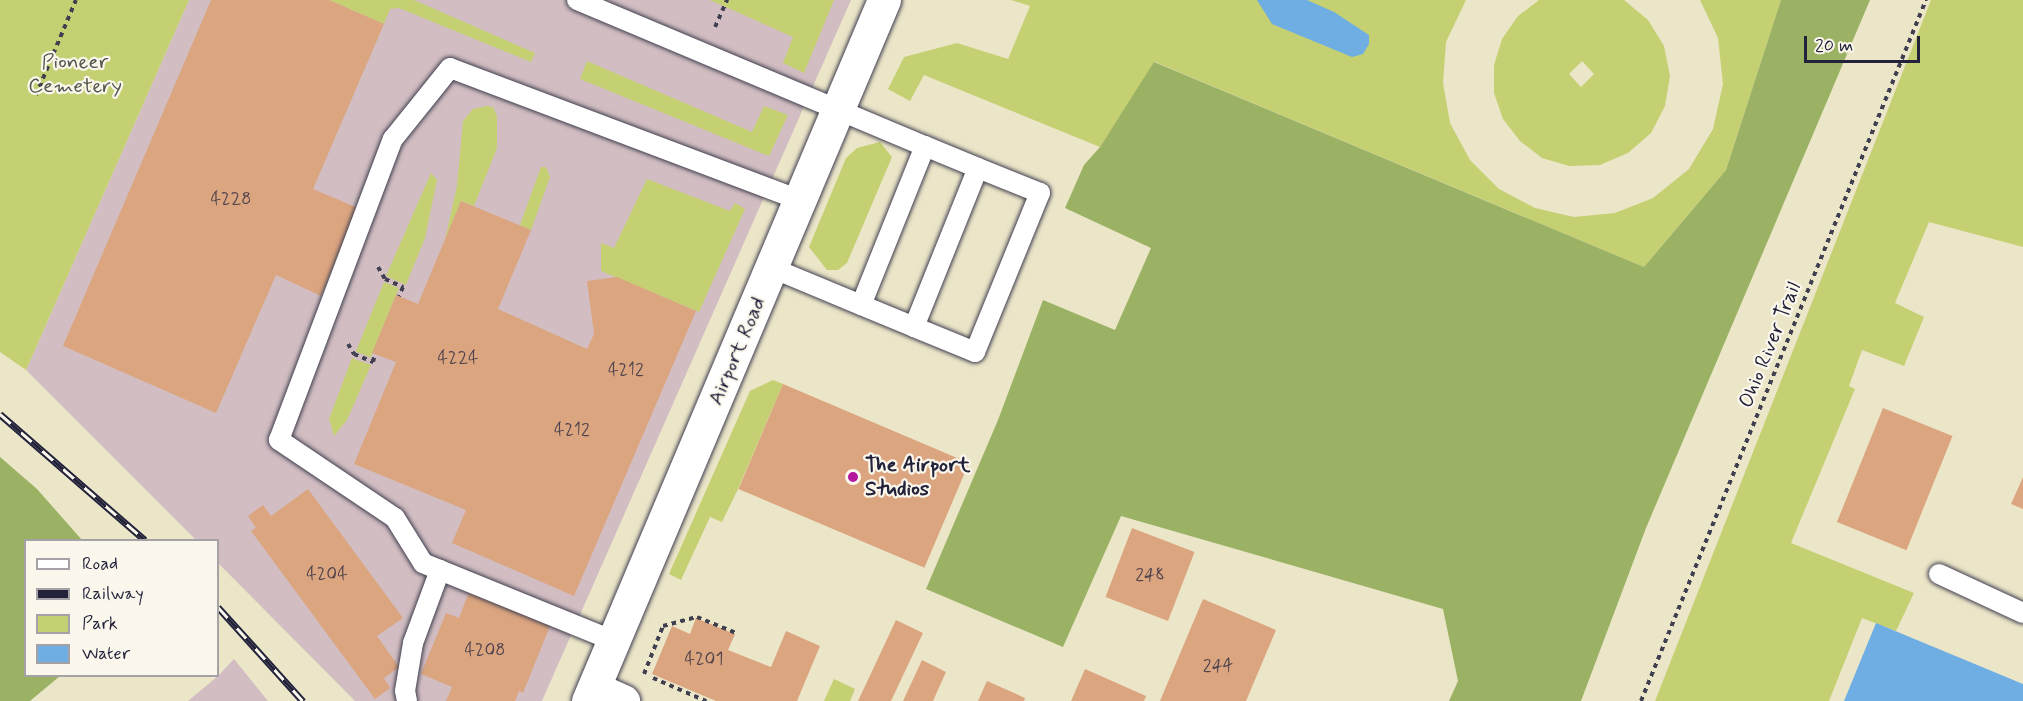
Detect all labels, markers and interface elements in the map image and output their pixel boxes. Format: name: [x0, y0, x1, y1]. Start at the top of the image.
scale bar: [1807, 24, 1922, 62]
text: 20 m: [1815, 34, 1853, 58]
park label: Pioneer Cemetery: [28, 49, 122, 99]
house number: 4228: [211, 188, 251, 210]
street label: Ohio River Trail: [1733, 278, 1807, 412]
street label: Airport Road: [703, 293, 771, 409]
house number: 4224: [437, 347, 479, 369]
house number: 4212: [608, 359, 644, 381]
house number: 4212: [554, 419, 590, 441]
place label: The Airport Studios: [865, 452, 970, 502]
marker: The Airport Studios: [846, 470, 860, 484]
legend: [24, 539, 219, 677]
text: Road: [82, 552, 118, 576]
house number: 4204: [306, 563, 348, 585]
house number: 248: [1135, 564, 1165, 586]
text: Railway: [82, 582, 144, 606]
text: Park: [82, 612, 118, 636]
house number: 4208: [465, 639, 505, 661]
text: Water: [82, 642, 130, 666]
house number: 4201: [685, 648, 723, 670]
house number: 244: [1203, 655, 1233, 677]

